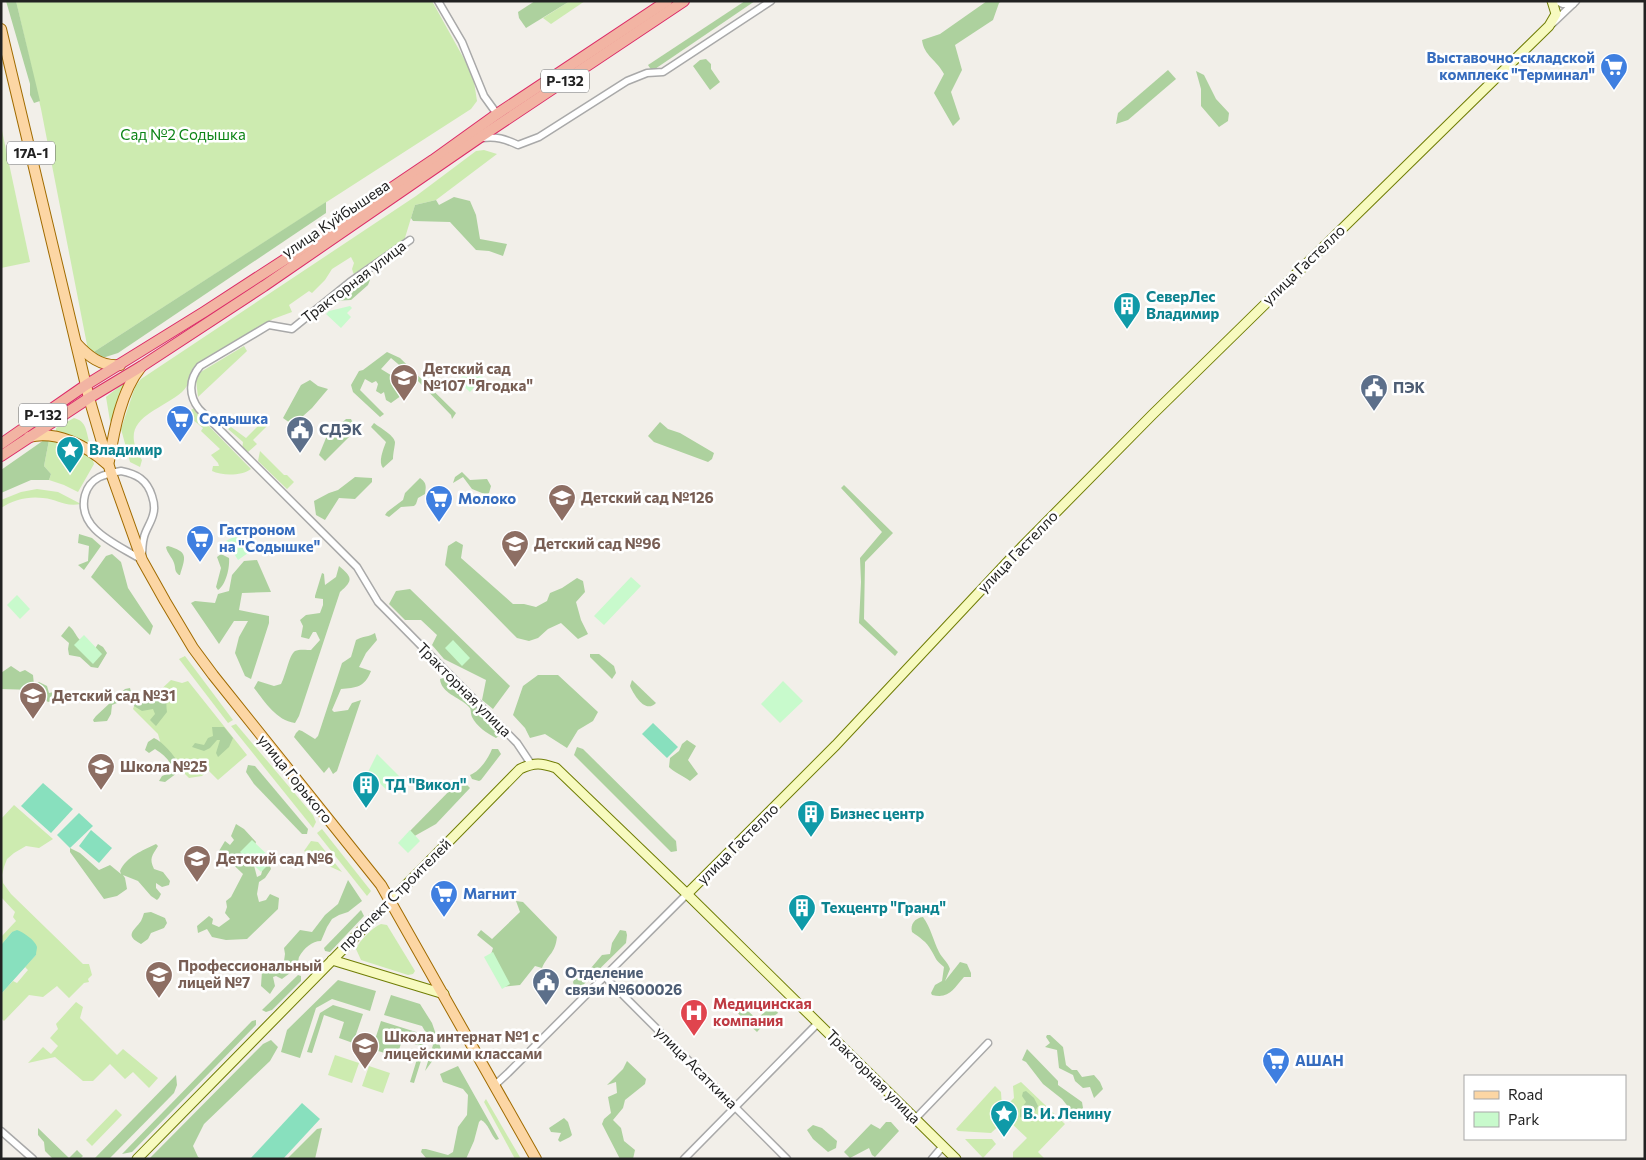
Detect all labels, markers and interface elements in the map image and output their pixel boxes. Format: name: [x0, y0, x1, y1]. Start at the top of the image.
place label: Выставочно-складской комплекс "Терминал": [1427, 48, 1595, 83]
supermarket icon: Выставочно-складской комплекс "Терминал": [1599, 52, 1629, 91]
road number: Р-132: [541, 70, 589, 92]
park label: Сад №2 Содышка: [120, 125, 246, 143]
road number: 17А-1: [7, 142, 55, 164]
street label: улица Куйбышева: [278, 176, 393, 261]
street label: улица Гастелло: [1258, 220, 1348, 308]
street label: Тракторная улица: [298, 236, 409, 326]
place label: СеверЛес Владимир: [1146, 287, 1220, 322]
building icon: СеверЛес Владимир: [1112, 291, 1142, 330]
place label: Детский сад №107 "Ягодка": [423, 359, 533, 394]
school or university icon: Детский сад №107 "Ягодка": [389, 363, 419, 402]
public building icon: ПЭК: [1359, 373, 1389, 412]
place label: ПЭК: [1393, 378, 1426, 396]
road number: Р-132: [19, 404, 67, 426]
supermarket icon: Содышка: [165, 404, 195, 443]
place label: Содышка: [199, 409, 268, 427]
public building icon: СДЭК: [285, 415, 315, 454]
place label: СДЭК: [319, 420, 363, 438]
place icon: Владимир: [55, 435, 85, 474]
place label: Владимир: [89, 440, 163, 458]
school or university icon: Детский сад №126: [547, 483, 577, 522]
supermarket icon: Молоко: [424, 484, 454, 523]
place label: Детский сад №126: [581, 488, 714, 506]
place label: Молоко: [458, 489, 516, 507]
street label: улица Гастелло: [973, 506, 1061, 596]
place label: Гастроном на "Содышке": [219, 520, 320, 555]
supermarket icon: Гастроном на "Содышке": [185, 524, 215, 563]
school or university icon: Детский сад №96: [500, 529, 530, 568]
place label: Детский сад №96: [534, 534, 661, 552]
street label: Тракторная улица: [414, 638, 516, 740]
school or university icon: Детский сад №31: [18, 681, 48, 720]
place label: Детский сад №31: [52, 686, 176, 704]
street label: улица Горького: [255, 730, 337, 826]
school or university icon: Школа №25: [86, 752, 116, 791]
place label: Школа №25: [120, 757, 208, 775]
building icon: ТД "Викол": [351, 770, 381, 809]
place label: ТД "Викол": [385, 775, 467, 793]
street label: улица Гастелло: [693, 799, 782, 888]
building icon: Бизнес центр: [796, 799, 826, 838]
place label: Бизнес центр: [830, 804, 924, 822]
street label: проспект Строителей: [334, 834, 454, 954]
school or university icon: Детский сад №6: [182, 844, 212, 883]
place label: Детский сад №6: [216, 849, 334, 867]
supermarket icon: Магнит: [429, 879, 459, 918]
place label: Магнит: [463, 884, 516, 902]
building icon: Техцентр "Гранд": [787, 893, 817, 932]
place label: Техцентр "Гранд": [821, 898, 946, 916]
place label: Профессиональный лицей №7: [178, 956, 322, 991]
school or university icon: Профессиональный лицей №7: [144, 960, 174, 999]
place label: Отделение связи №600026: [565, 963, 682, 998]
public building icon: Отделение связи №600026: [531, 967, 561, 1006]
place label: Медицинская компания: [713, 994, 812, 1029]
hospital icon: Медицинская компания: [679, 998, 709, 1037]
street label: улица Асаткина: [652, 1022, 742, 1112]
street label: Тракторная улица: [823, 1025, 925, 1127]
place label: Школа интернат №1 с лицейскими классами: [384, 1027, 542, 1062]
school or university icon: Школа интернат №1 с лицейскими классами: [350, 1031, 380, 1070]
supermarket icon: АШАН: [1261, 1046, 1291, 1085]
place label: АШАН: [1295, 1051, 1344, 1069]
legend: [1464, 1075, 1626, 1140]
text: Road: [1508, 1085, 1543, 1103]
place icon: В. И. Ленину: [989, 1099, 1019, 1138]
place label: В. И. Ленину: [1023, 1104, 1112, 1122]
text: Park: [1508, 1110, 1539, 1128]

